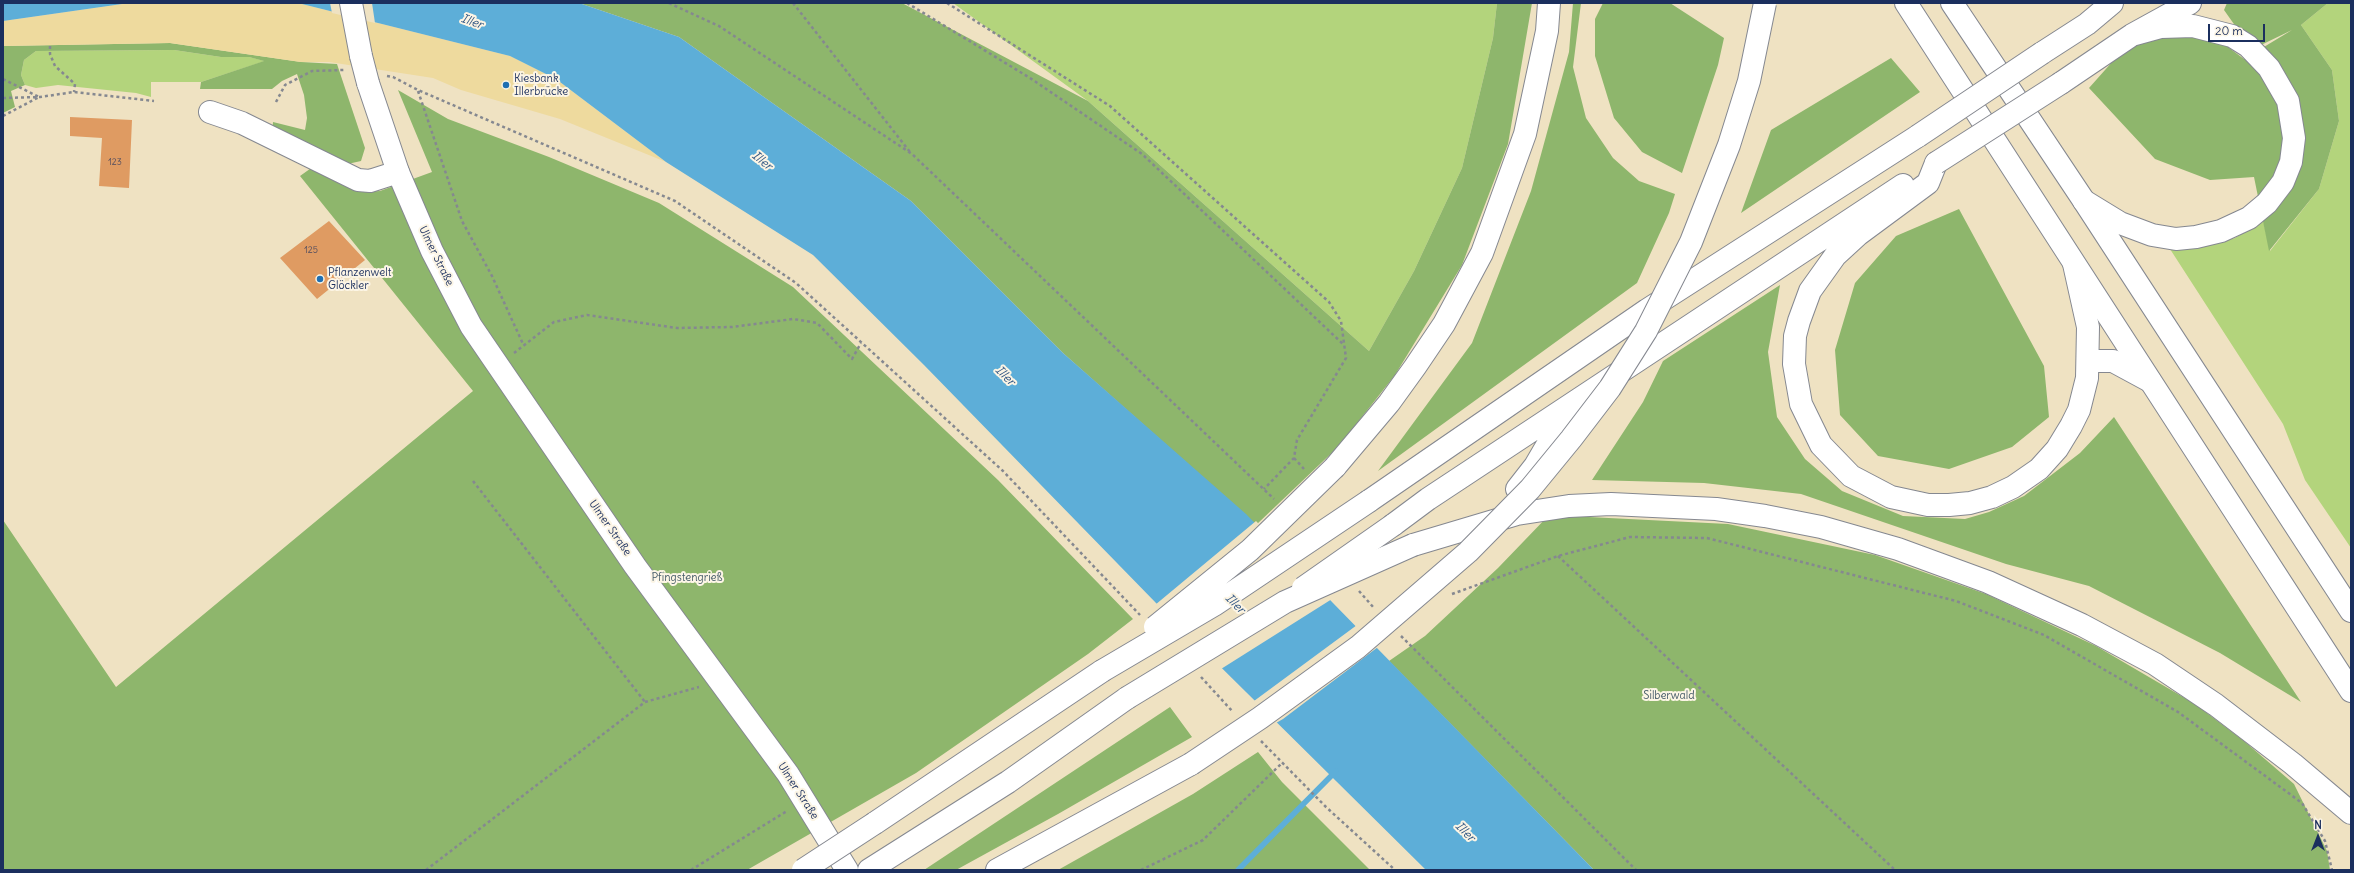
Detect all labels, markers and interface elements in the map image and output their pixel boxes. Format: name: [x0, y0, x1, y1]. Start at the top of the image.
water label: Iller: [459, 11, 485, 33]
scale bar: [2210, 16, 2267, 42]
text: 20 m: [2215, 23, 2243, 38]
place label: Kiesbank Illerbrücke: [514, 72, 568, 98]
marker: Kiesbank Illerbrücke: [501, 80, 511, 90]
water label: Iller: [749, 148, 775, 174]
house number: 123: [108, 157, 122, 167]
street label: Ulmer Straße: [416, 224, 456, 288]
house number: 125: [304, 245, 318, 255]
place label: Pflanzenwelt Glöckler: [328, 266, 391, 292]
marker: Pflanzenwelt Glöckler: [315, 274, 325, 284]
water label: Iller: [992, 363, 1018, 389]
street label: Ulmer Straße: [586, 498, 634, 558]
park label: Pfingstengrieß: [651, 571, 723, 585]
water label: Iller: [1222, 591, 1248, 617]
park label: Silberwald: [1643, 689, 1695, 703]
street label: Ulmer Straße: [775, 760, 821, 822]
north arrow: [2298, 817, 2338, 857]
text: N: [2314, 818, 2322, 832]
water label: Iller: [1452, 819, 1478, 845]

